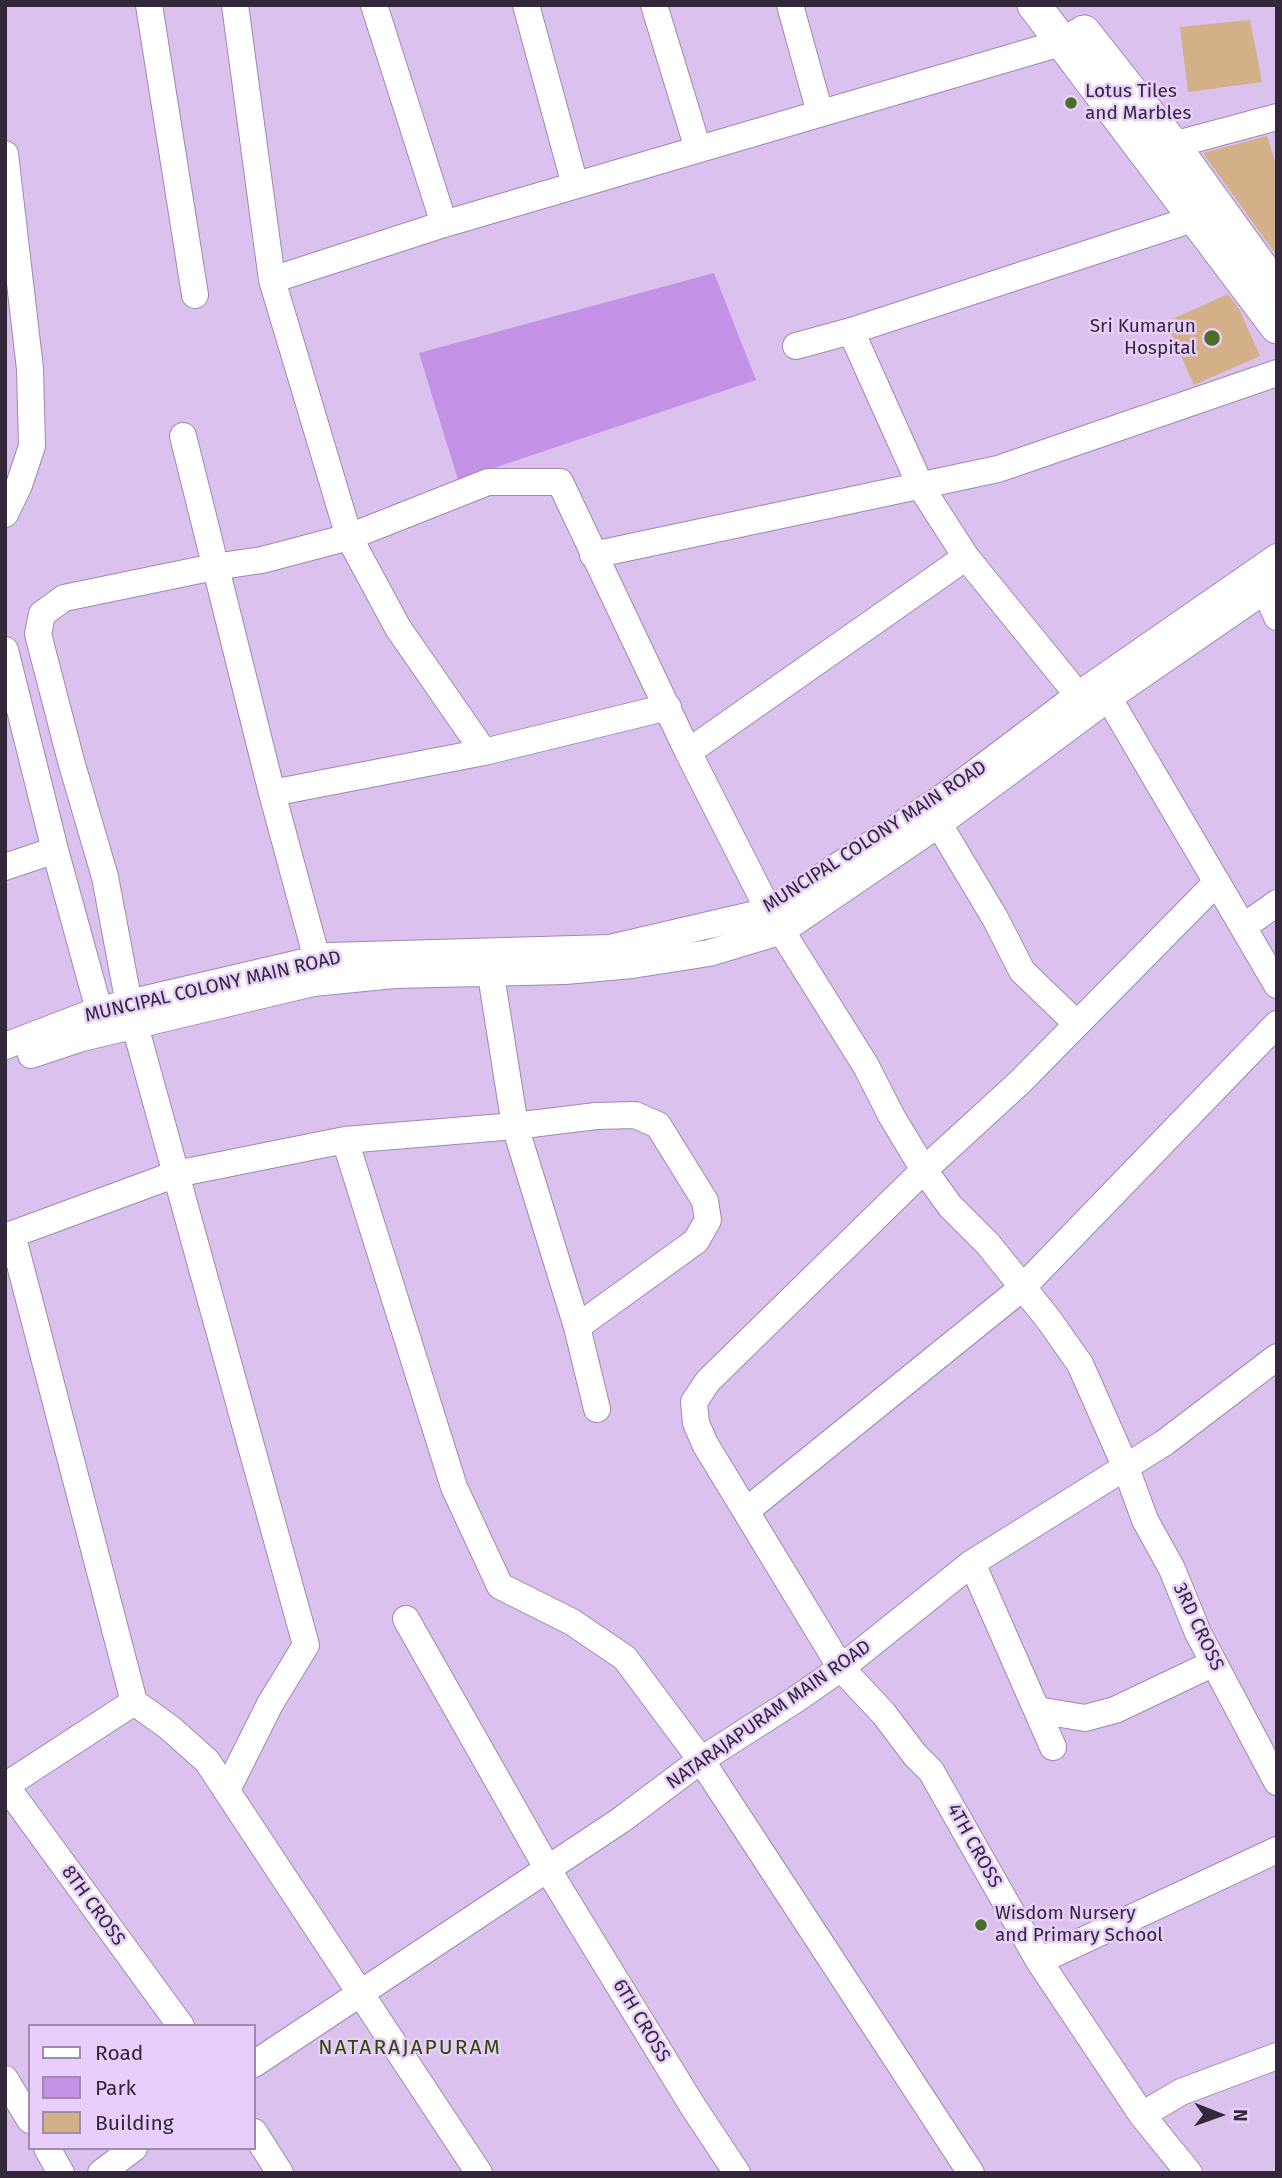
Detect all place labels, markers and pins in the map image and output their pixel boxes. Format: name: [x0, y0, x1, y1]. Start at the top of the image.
place label: Lotus Tiles and Marbles: [1085, 81, 1191, 125]
marker: Lotus Tiles and Marbles: [1063, 95, 1079, 111]
place label: Sri Kumarun Hospital: [1090, 316, 1196, 360]
marker: Sri Kumarun Hospital: [1202, 328, 1222, 348]
place label: Wisdom Nursery and Primary School: [995, 1903, 1163, 1947]
marker: Wisdom Nursery and Primary School: [973, 1917, 989, 1933]

